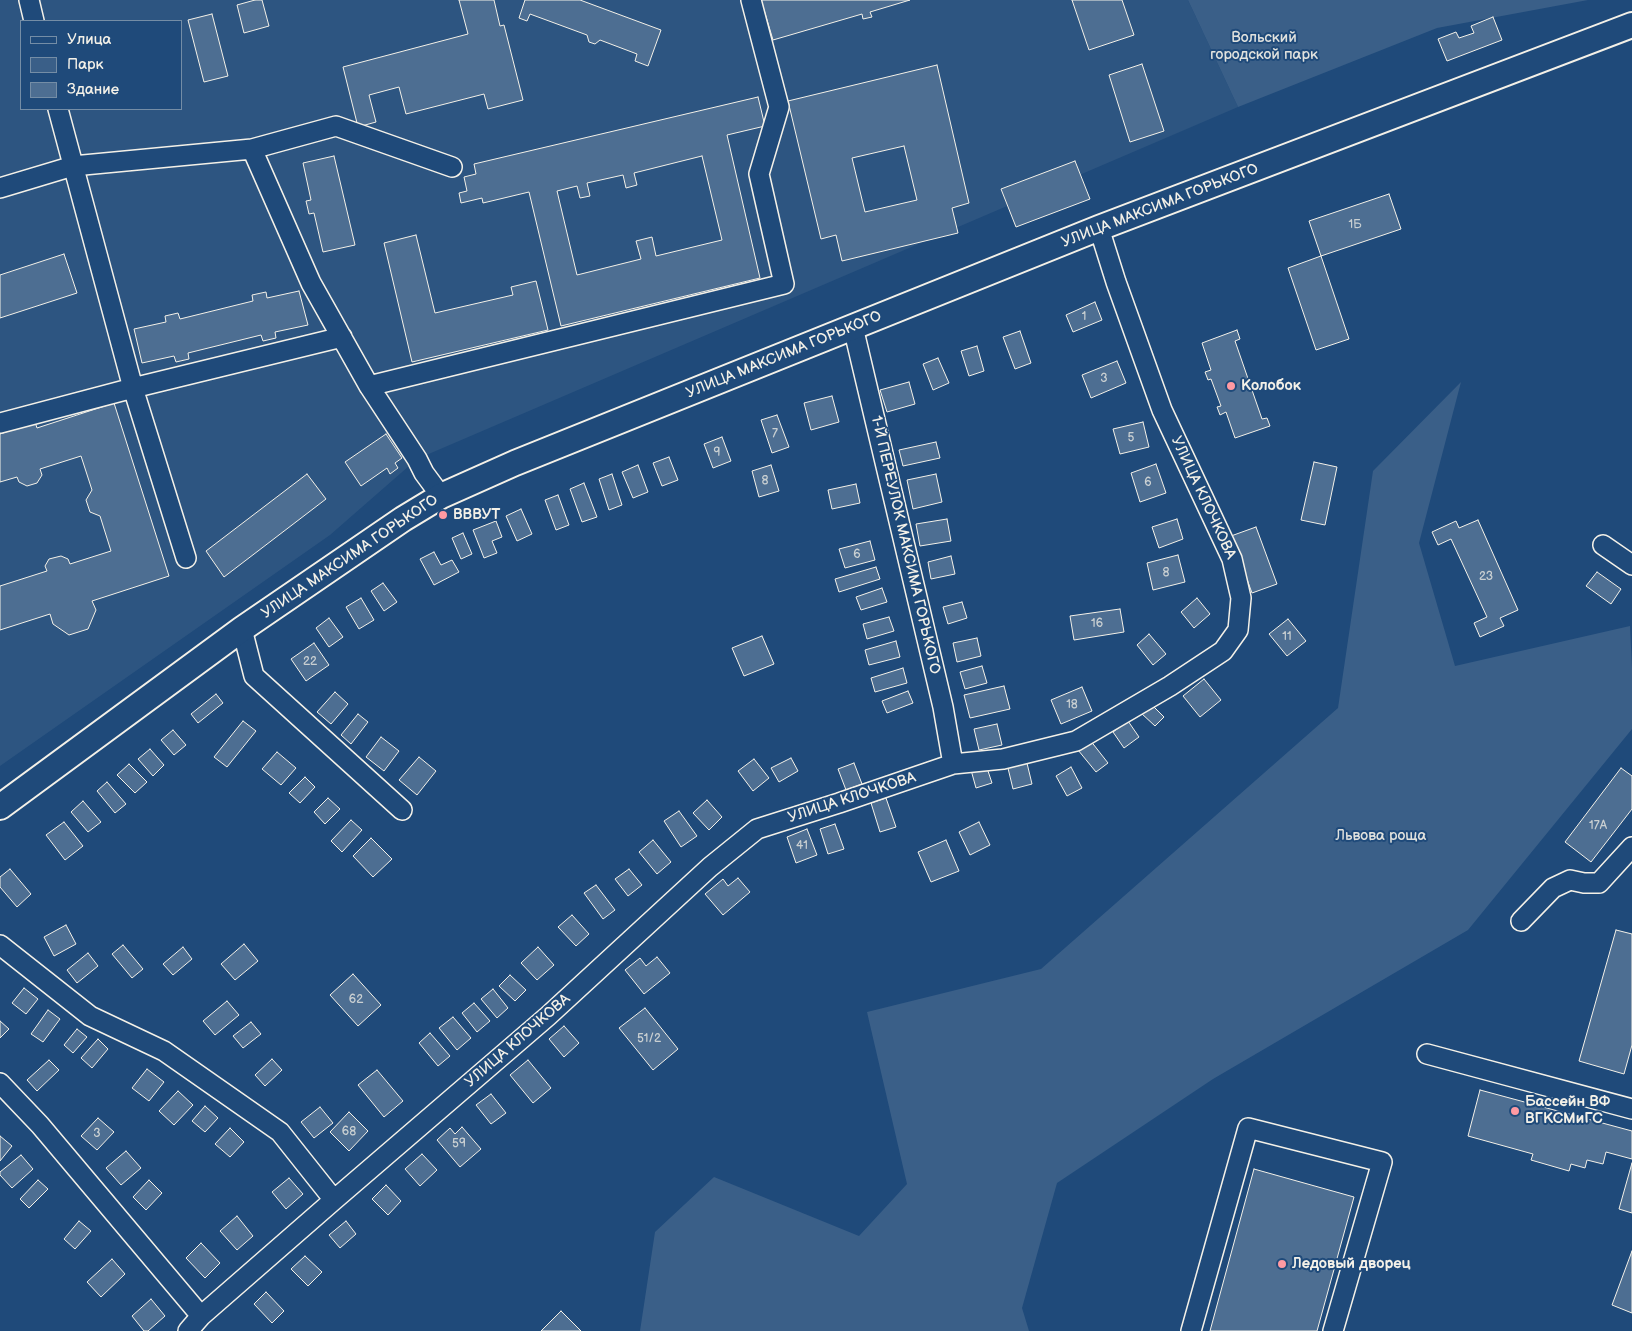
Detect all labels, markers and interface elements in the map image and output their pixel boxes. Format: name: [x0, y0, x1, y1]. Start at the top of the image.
legend: [20, 20, 182, 110]
park label: Вольский городской парк: [1210, 29, 1318, 64]
text: Улица: [67, 30, 111, 49]
text: Парк: [67, 55, 104, 74]
text: Здание: [67, 80, 119, 99]
street label: УЛИЦА МАКСИМА ГОРЬКОГО: [1059, 160, 1261, 252]
house number: 1Б: [1349, 218, 1361, 232]
street label: УЛИЦА МАКСИМА ГОРЬКОГО: [684, 307, 884, 403]
house number: 1: [1082, 310, 1086, 324]
house number: 3: [1100, 372, 1108, 386]
place label: Колобок: [1241, 377, 1301, 395]
marker: Колобок: [1225, 380, 1237, 392]
street label: 1-Й ПЕРЕУЛОК МАКСИМА ГОРЬКОГО: [866, 414, 944, 676]
house number: 7: [772, 427, 778, 441]
house number: 5: [1128, 431, 1134, 445]
street label: УЛИЦА КЛОЧКОВА: [1167, 434, 1239, 562]
house number: 9: [714, 446, 720, 460]
house number: 8: [762, 474, 768, 488]
house number: 6: [1144, 476, 1152, 490]
street label: УЛИЦА МАКСИМА ГОРЬКОГО: [258, 491, 442, 623]
place label: ВВВУТ: [453, 506, 500, 524]
marker: ВВВУТ: [437, 509, 449, 521]
house number: 6: [853, 548, 861, 562]
house number: 8: [1163, 566, 1169, 580]
house number: 23: [1479, 570, 1493, 584]
house number: 16: [1091, 617, 1103, 631]
house number: 11: [1282, 630, 1292, 644]
house number: 22: [303, 655, 317, 669]
house number: 18: [1066, 698, 1078, 712]
street label: УЛИЦА КЛОЧКОВА: [786, 769, 918, 827]
house number: 17А: [1589, 819, 1607, 833]
park label: Львова роща: [1336, 827, 1426, 845]
house number: 41: [796, 839, 808, 853]
street label: УЛИЦА КЛОЧКОВА: [462, 990, 574, 1092]
house number: 62: [349, 993, 363, 1007]
house number: 51/2: [637, 1032, 661, 1046]
place label: Бассейн ВФ ВГКСМиГС: [1525, 1093, 1610, 1128]
marker: Бассейн ВФ ВГКСМиГС: [1509, 1105, 1521, 1117]
house number: 68: [342, 1125, 356, 1139]
house number: 3: [93, 1127, 101, 1141]
house number: 59: [452, 1137, 466, 1151]
place label: Ледовый дворец: [1292, 1255, 1411, 1273]
marker: Ледовый дворец: [1276, 1258, 1288, 1270]

